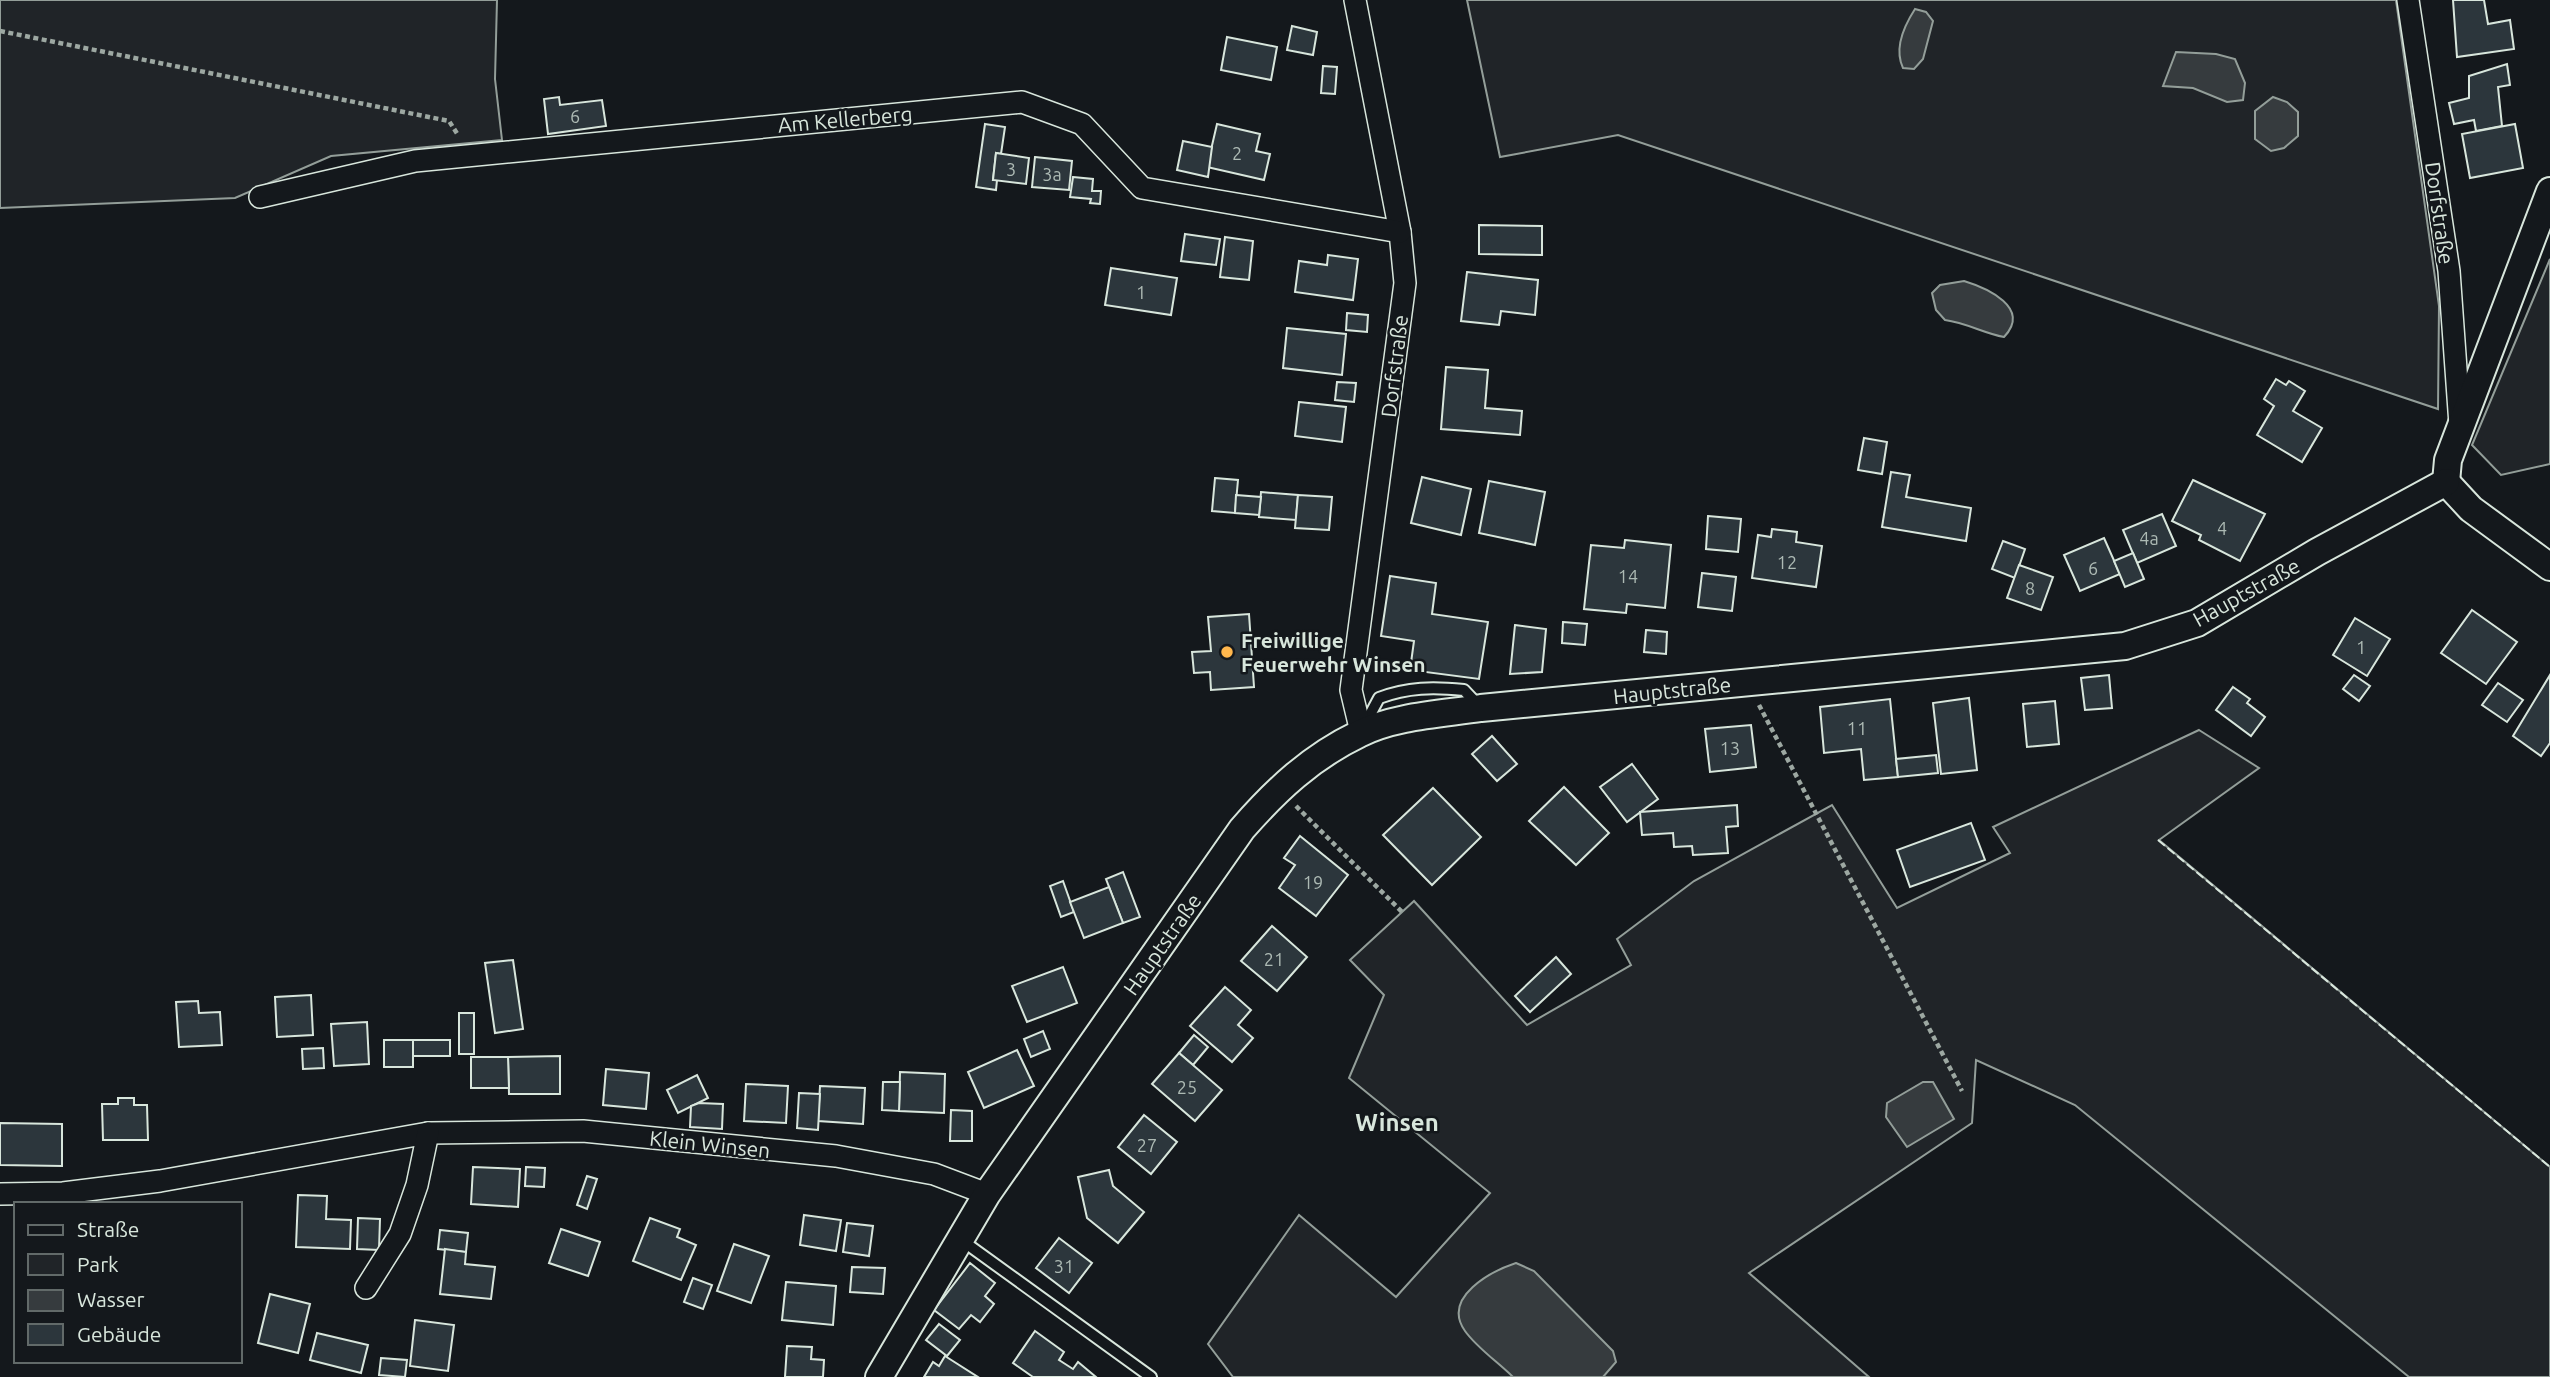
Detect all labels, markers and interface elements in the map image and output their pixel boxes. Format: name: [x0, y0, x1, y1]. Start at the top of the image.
street label: Am Kellerberg: [777, 101, 913, 137]
house number: 6: [570, 106, 580, 126]
house number: 2: [1232, 143, 1242, 163]
house number: 3: [1006, 159, 1016, 179]
street label: Dorfstraße: [2421, 160, 2459, 266]
house number: 3a: [1042, 164, 1062, 184]
house number: 1: [1136, 282, 1146, 302]
street label: Dorfstraße: [1376, 313, 1412, 419]
house number: 4: [2217, 518, 2227, 538]
house number: 4a: [2139, 528, 2159, 548]
house number: 12: [1777, 552, 1797, 572]
street label: Hauptstraße: [2188, 553, 2304, 631]
house number: 6: [2088, 558, 2098, 578]
house number: 14: [1618, 566, 1638, 586]
house number: 8: [2025, 578, 2035, 598]
place label: Freiwillige Feuerwehr Winsen: [1241, 628, 1426, 676]
house number: 1: [2356, 637, 2366, 657]
marker: Freiwillige Feuerwehr Winsen: [1219, 644, 1235, 660]
street label: Hauptstraße: [1612, 672, 1732, 708]
house number: 11: [1847, 718, 1867, 738]
house number: 13: [1720, 738, 1740, 758]
house number: 19: [1303, 872, 1323, 892]
street label: Hauptstraße: [1118, 889, 1206, 999]
house number: 21: [1264, 949, 1284, 969]
house number: 25: [1177, 1077, 1197, 1097]
district label: Winsen: [1355, 1109, 1439, 1136]
street label: Klein Winsen: [648, 1126, 772, 1162]
house number: 27: [1137, 1135, 1157, 1155]
legend: [14, 1202, 242, 1363]
text: Straße: [77, 1217, 139, 1241]
text: Park: [77, 1252, 119, 1276]
house number: 31: [1054, 1256, 1074, 1276]
text: Wasser: [77, 1287, 145, 1311]
text: Gebäude: [77, 1322, 161, 1346]

